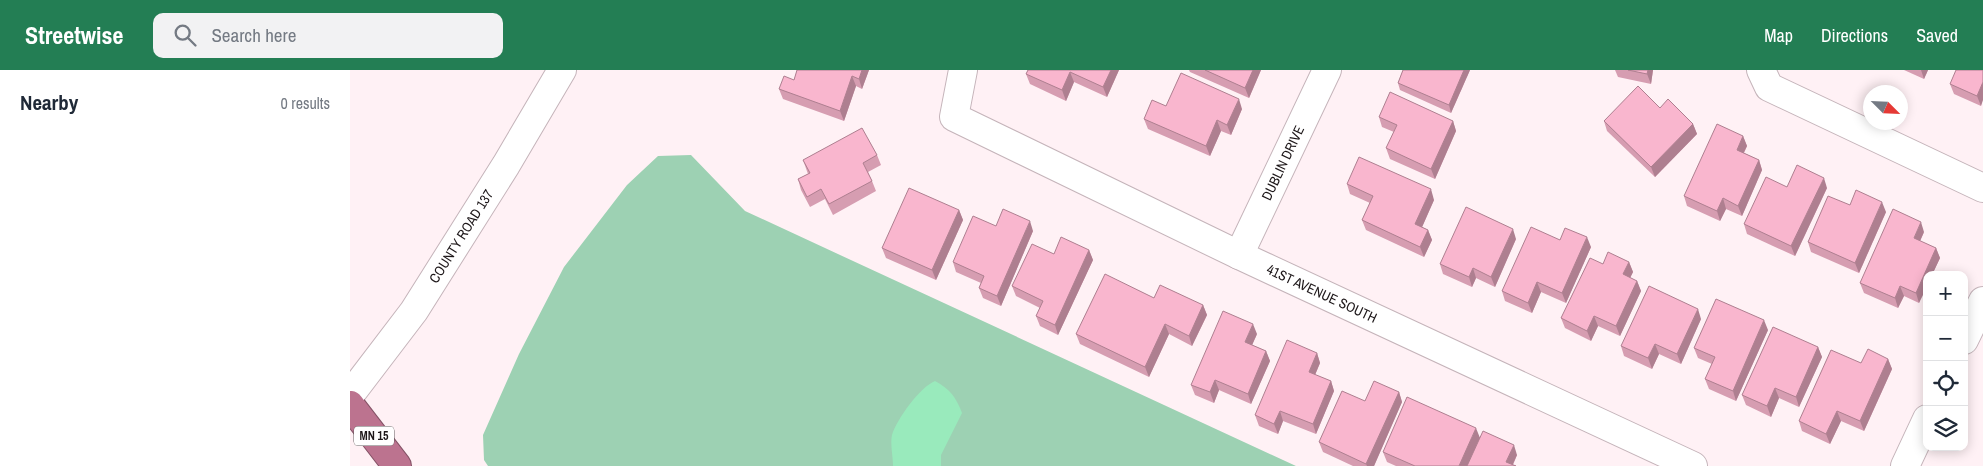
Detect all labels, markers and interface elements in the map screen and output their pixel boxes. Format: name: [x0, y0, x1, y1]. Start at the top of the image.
search box: [153, 13, 503, 58]
text: Streetwise: [25, 19, 123, 51]
icon: search: [171, 21, 199, 49]
text: Search here: [211, 22, 296, 48]
text: Map: [1764, 23, 1793, 48]
text: Directions: [1821, 23, 1888, 48]
text: Saved: [1916, 23, 1958, 48]
north arrow: [1863, 85, 1908, 130]
text: Nearby: [20, 88, 78, 117]
text: 0 results: [280, 92, 330, 114]
street label: DUBLIN DRIVE: [1257, 123, 1308, 203]
street label: COUNTY ROAD 137: [425, 186, 497, 286]
street label: 41ST AVENUE SOUTH: [1264, 260, 1380, 327]
map controls: [1923, 271, 1968, 451]
button: +: [1923, 271, 1968, 316]
button: −: [1923, 316, 1968, 361]
button: locate: [1923, 361, 1968, 406]
button: layers: [1923, 406, 1968, 451]
road number: MN 15: [354, 426, 394, 446]

